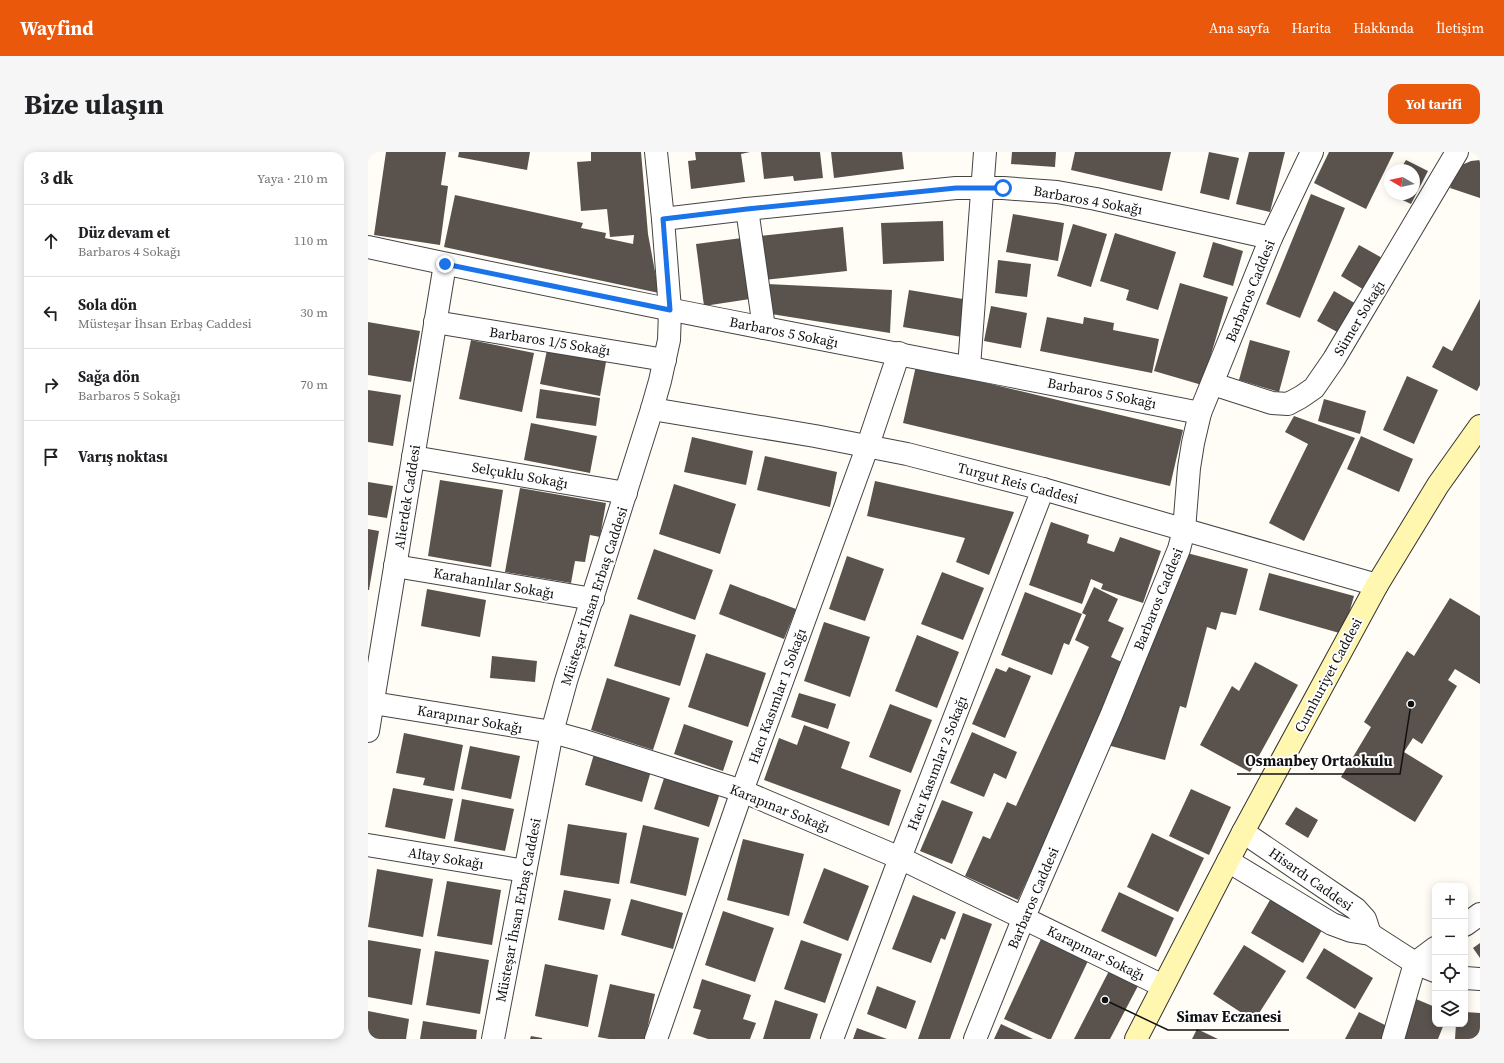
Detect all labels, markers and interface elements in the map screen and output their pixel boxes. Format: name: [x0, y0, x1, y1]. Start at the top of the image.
text: Wayfind: [20, 15, 94, 41]
text: Ana sayfa: [1209, 18, 1270, 38]
text: Harita: [1292, 18, 1331, 38]
text: Hakkında: [1353, 18, 1414, 38]
text: İletişim: [1436, 18, 1484, 38]
button: Yol tarifi: [1388, 84, 1480, 124]
text: Bize ulaşın: [24, 85, 164, 123]
north arrow: [1384, 164, 1420, 200]
text: 3 dk: [40, 166, 73, 190]
text: Yaya · 210 m: [257, 170, 328, 187]
route start: [994, 179, 1012, 197]
street label: Barbaros 4 Sokağı: [1032, 181, 1144, 219]
text: Düz devam et: [78, 222, 170, 243]
icon: ahead: [40, 230, 62, 252]
text: 110 m: [294, 232, 328, 249]
street label: Barbaros Caddesi: [1220, 237, 1280, 345]
text: Barbaros 4 Sokağı: [78, 243, 181, 260]
route end: [436, 255, 454, 273]
street label: Sümer Sokağı: [1329, 276, 1389, 360]
text: Sola dön: [78, 294, 137, 315]
icon: left: [40, 302, 62, 324]
text: 30 m: [300, 304, 328, 321]
street label: Barbaros 5 Sokağı: [728, 312, 840, 352]
text: Müsteşar İhsan Erbaş Caddesi: [78, 315, 252, 332]
street label: Barbaros 1/5 Sokağı: [488, 322, 612, 360]
text: Sağa dön: [78, 366, 140, 387]
street label: Barbaros 5 Sokağı: [1046, 373, 1158, 413]
icon: right: [40, 374, 62, 396]
text: 70 m: [300, 376, 328, 393]
text: Barbaros 5 Sokağı: [78, 387, 181, 404]
street label: Alierdek Caddesi: [389, 443, 425, 551]
icon: arrive: [40, 446, 62, 468]
text: Varış noktası: [78, 446, 168, 467]
street label: Selçuklu Sokağı: [470, 457, 570, 493]
street label: Turgut Reis Caddesi: [955, 457, 1081, 509]
street label: Müsteşar İhsan Erbaş Caddesi: [556, 504, 632, 688]
street label: Barbaros Caddesi: [1128, 545, 1188, 653]
street label: Karahanlılar Sokağı: [432, 563, 556, 603]
street label: Cumhuriyet Caddesi: [1289, 614, 1367, 736]
street label: Hacı Kasımlar 1 Sokağı: [743, 626, 811, 766]
street label: Hacı Kasımlar 2 Sokağı: [902, 693, 972, 833]
street label: Karapınar Sokağı: [416, 700, 524, 738]
callout: Osmanbey Ortaokulu: [1237, 747, 1400, 774]
text: Osmanbey Ortaokulu: [1245, 750, 1393, 771]
street label: Karapınar Sokağı: [727, 779, 833, 837]
street label: Müsteşar İhsan Erbaş Caddesi: [490, 816, 546, 1004]
street label: Altay Sokağı: [407, 842, 485, 874]
street label: Hisardı Caddesi: [1265, 842, 1357, 916]
street label: Barbaros Caddesi: [1003, 844, 1063, 952]
map controls: [1432, 883, 1468, 1027]
button: +: [1432, 883, 1468, 919]
button: −: [1432, 919, 1468, 955]
street label: Karapınar Sokağı: [1044, 921, 1148, 985]
button: locate: [1432, 955, 1468, 991]
button: layers: [1432, 991, 1468, 1027]
callout: Simav Eczanesi: [1168, 1003, 1289, 1030]
text: Simav Eczanesi: [1176, 1006, 1282, 1027]

